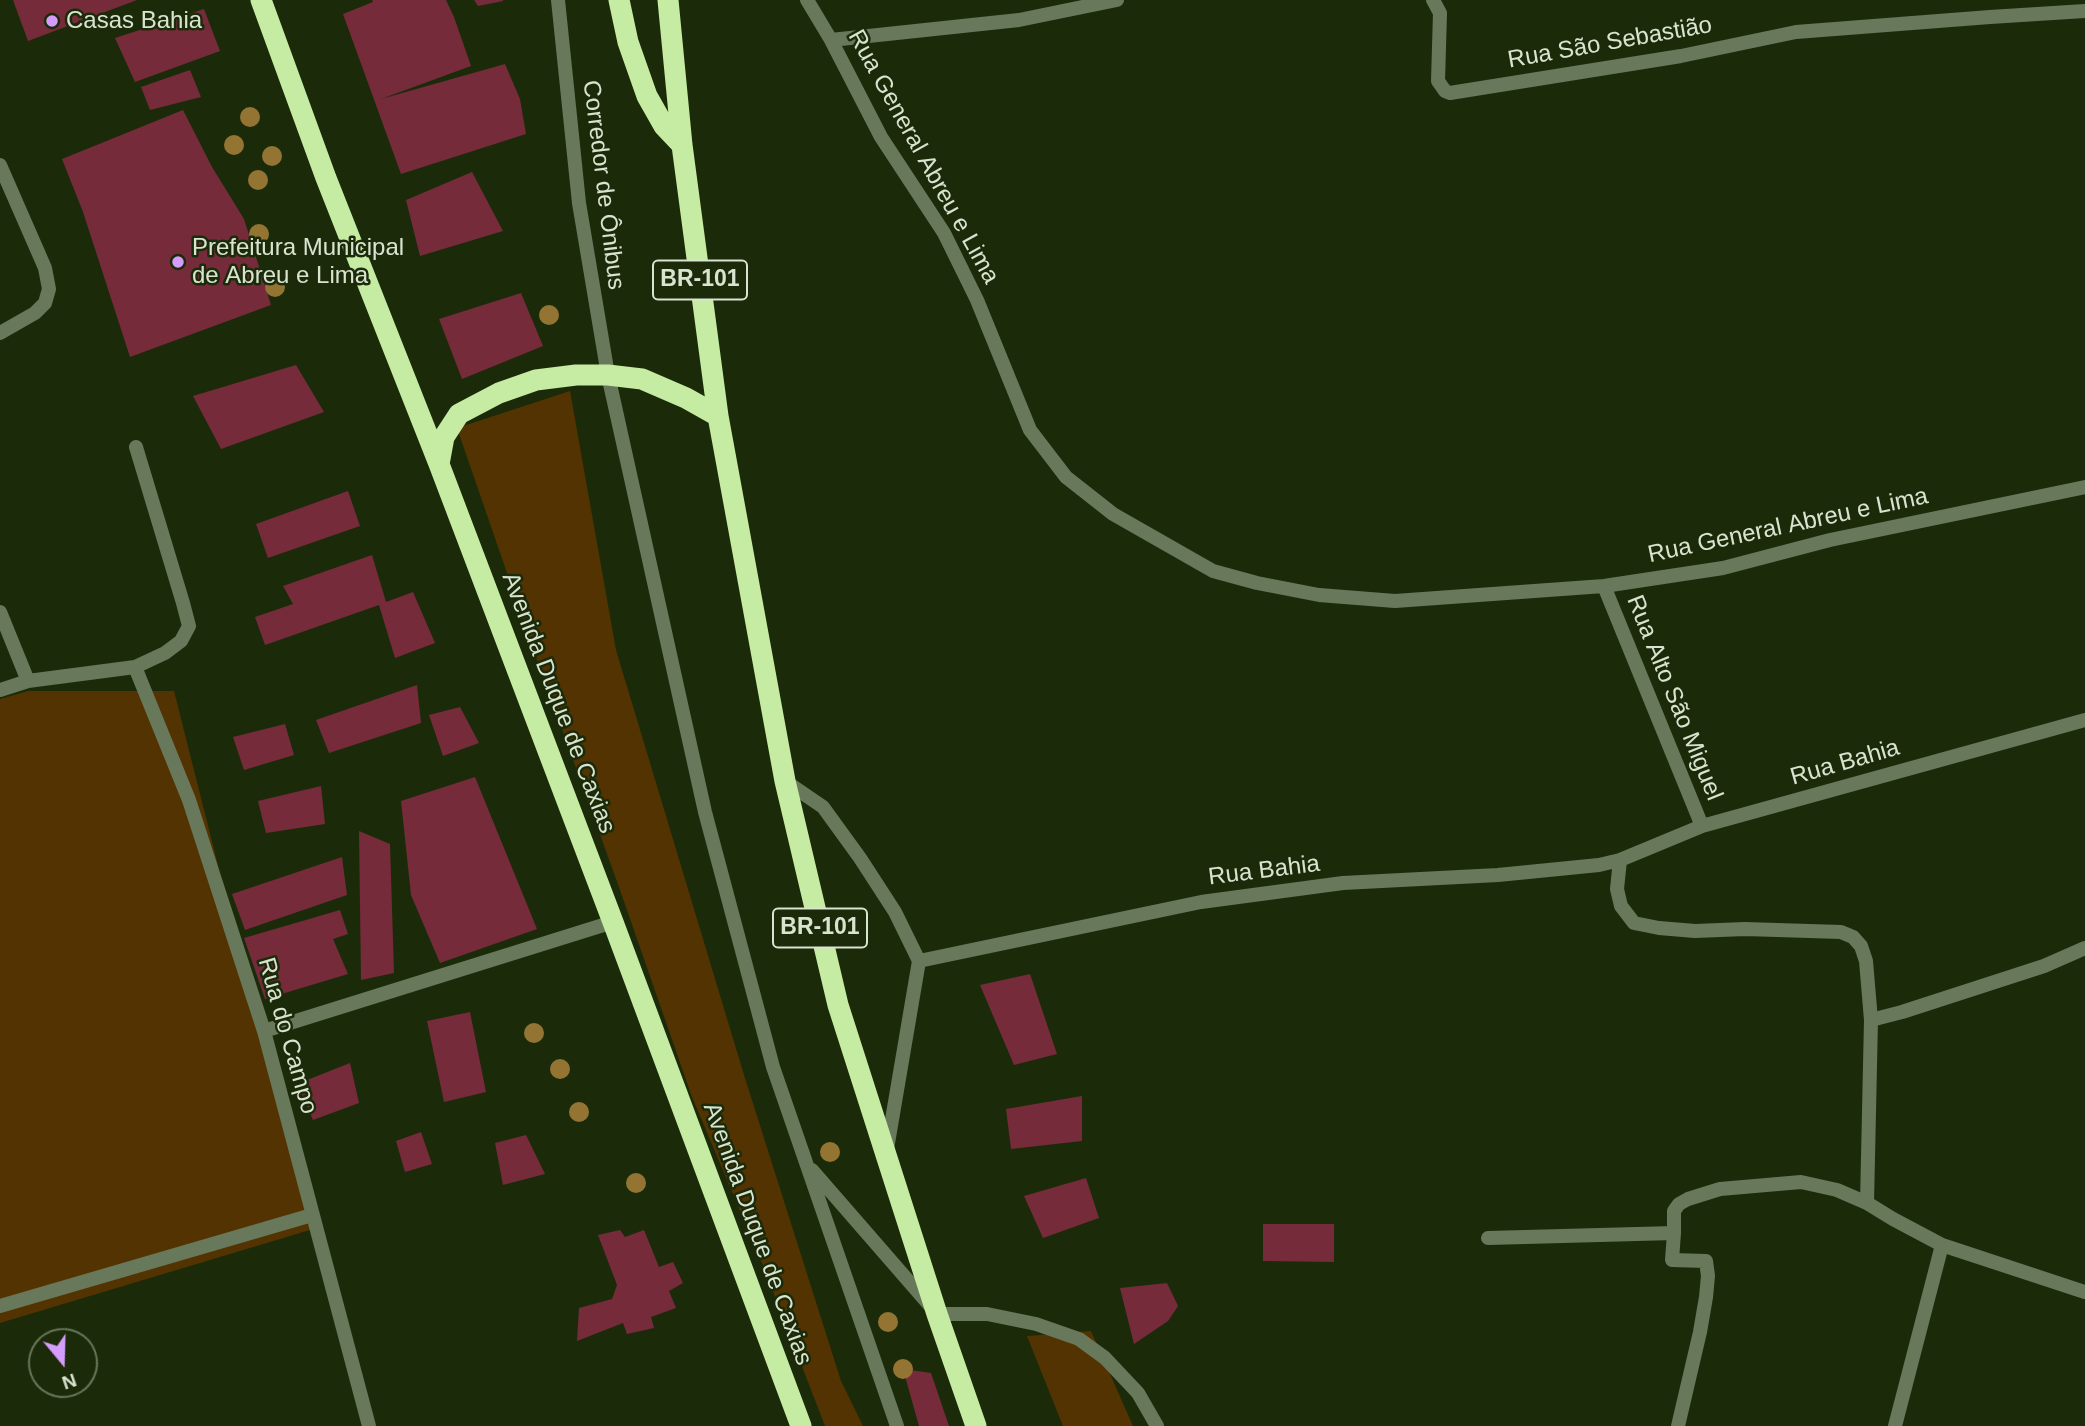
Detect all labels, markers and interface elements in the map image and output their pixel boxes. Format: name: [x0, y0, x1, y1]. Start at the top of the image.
place label: Casas Bahia: [66, 7, 202, 35]
street label: Rua São Sebastião: [1506, 11, 1714, 75]
marker: Casas Bahia: [44, 13, 60, 29]
street label: Rua General Abreu e Lima: [841, 25, 1005, 289]
street label: Corredor de Ônibus: [576, 79, 630, 291]
place label: Prefeitura Municipal de Abreu e Lima: [192, 234, 404, 290]
marker: Prefeitura Municipal de Abreu e Lima: [170, 254, 186, 270]
road number: BR-101: [653, 260, 747, 300]
street label: Rua General Abreu e Lima: [1645, 482, 1931, 570]
street label: Avenida Duque de Caxias: [495, 569, 621, 837]
street label: Rua Alto São Miguel: [1620, 591, 1728, 805]
street label: Rua Bahia: [1787, 734, 1903, 792]
street label: Rua Bahia: [1207, 850, 1321, 892]
road number: BR-101: [773, 909, 867, 948]
street label: Rua do Campo: [251, 954, 323, 1118]
street label: Avenida Duque de Caxias: [696, 1099, 818, 1369]
north arrow: [28, 1328, 98, 1398]
text: N: [59, 1369, 79, 1394]

